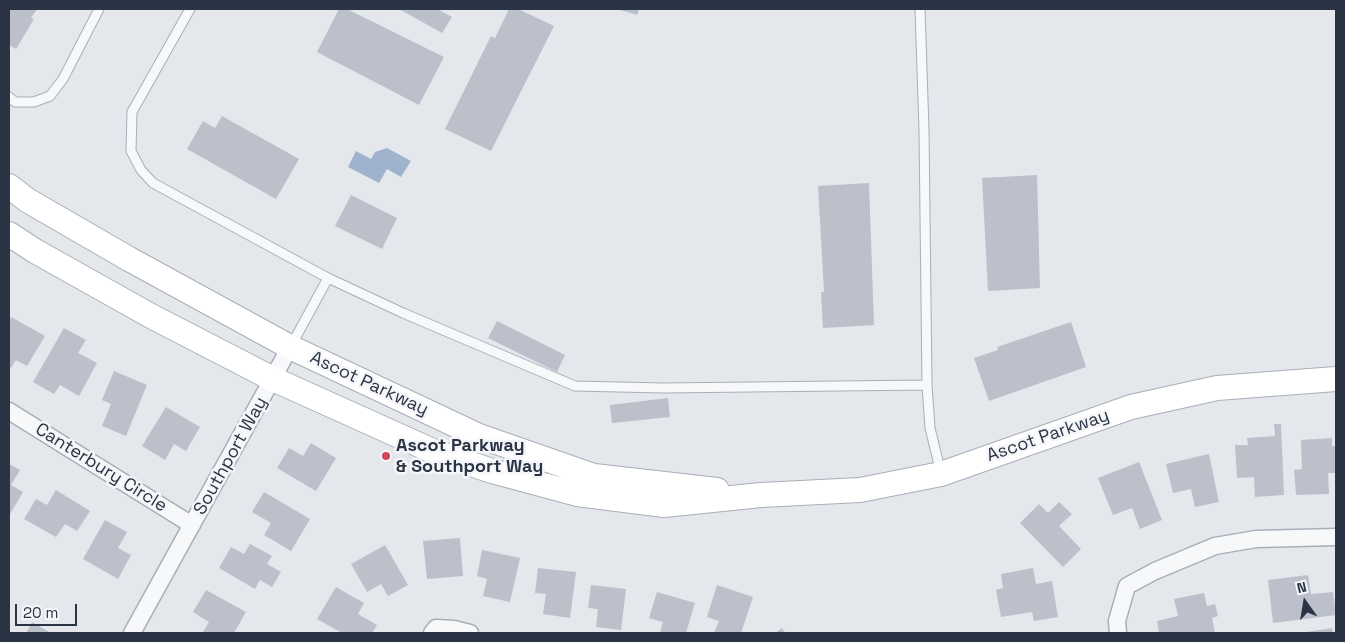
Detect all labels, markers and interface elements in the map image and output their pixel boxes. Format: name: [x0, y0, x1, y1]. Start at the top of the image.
street label: Ascot Parkway: [306, 347, 432, 421]
street label: Southport Way: [190, 393, 272, 519]
street label: Ascot Parkway: [984, 405, 1112, 467]
street label: Canterbury Circle: [31, 419, 171, 517]
place label: Ascot Parkway & Southport Way: [396, 435, 543, 478]
marker: Ascot Parkway & Southport Way: [380, 450, 392, 462]
north arrow: [1280, 577, 1330, 627]
text: N: [1295, 578, 1308, 597]
scale bar: [18, 594, 80, 626]
text: 20 m: [23, 603, 58, 622]

